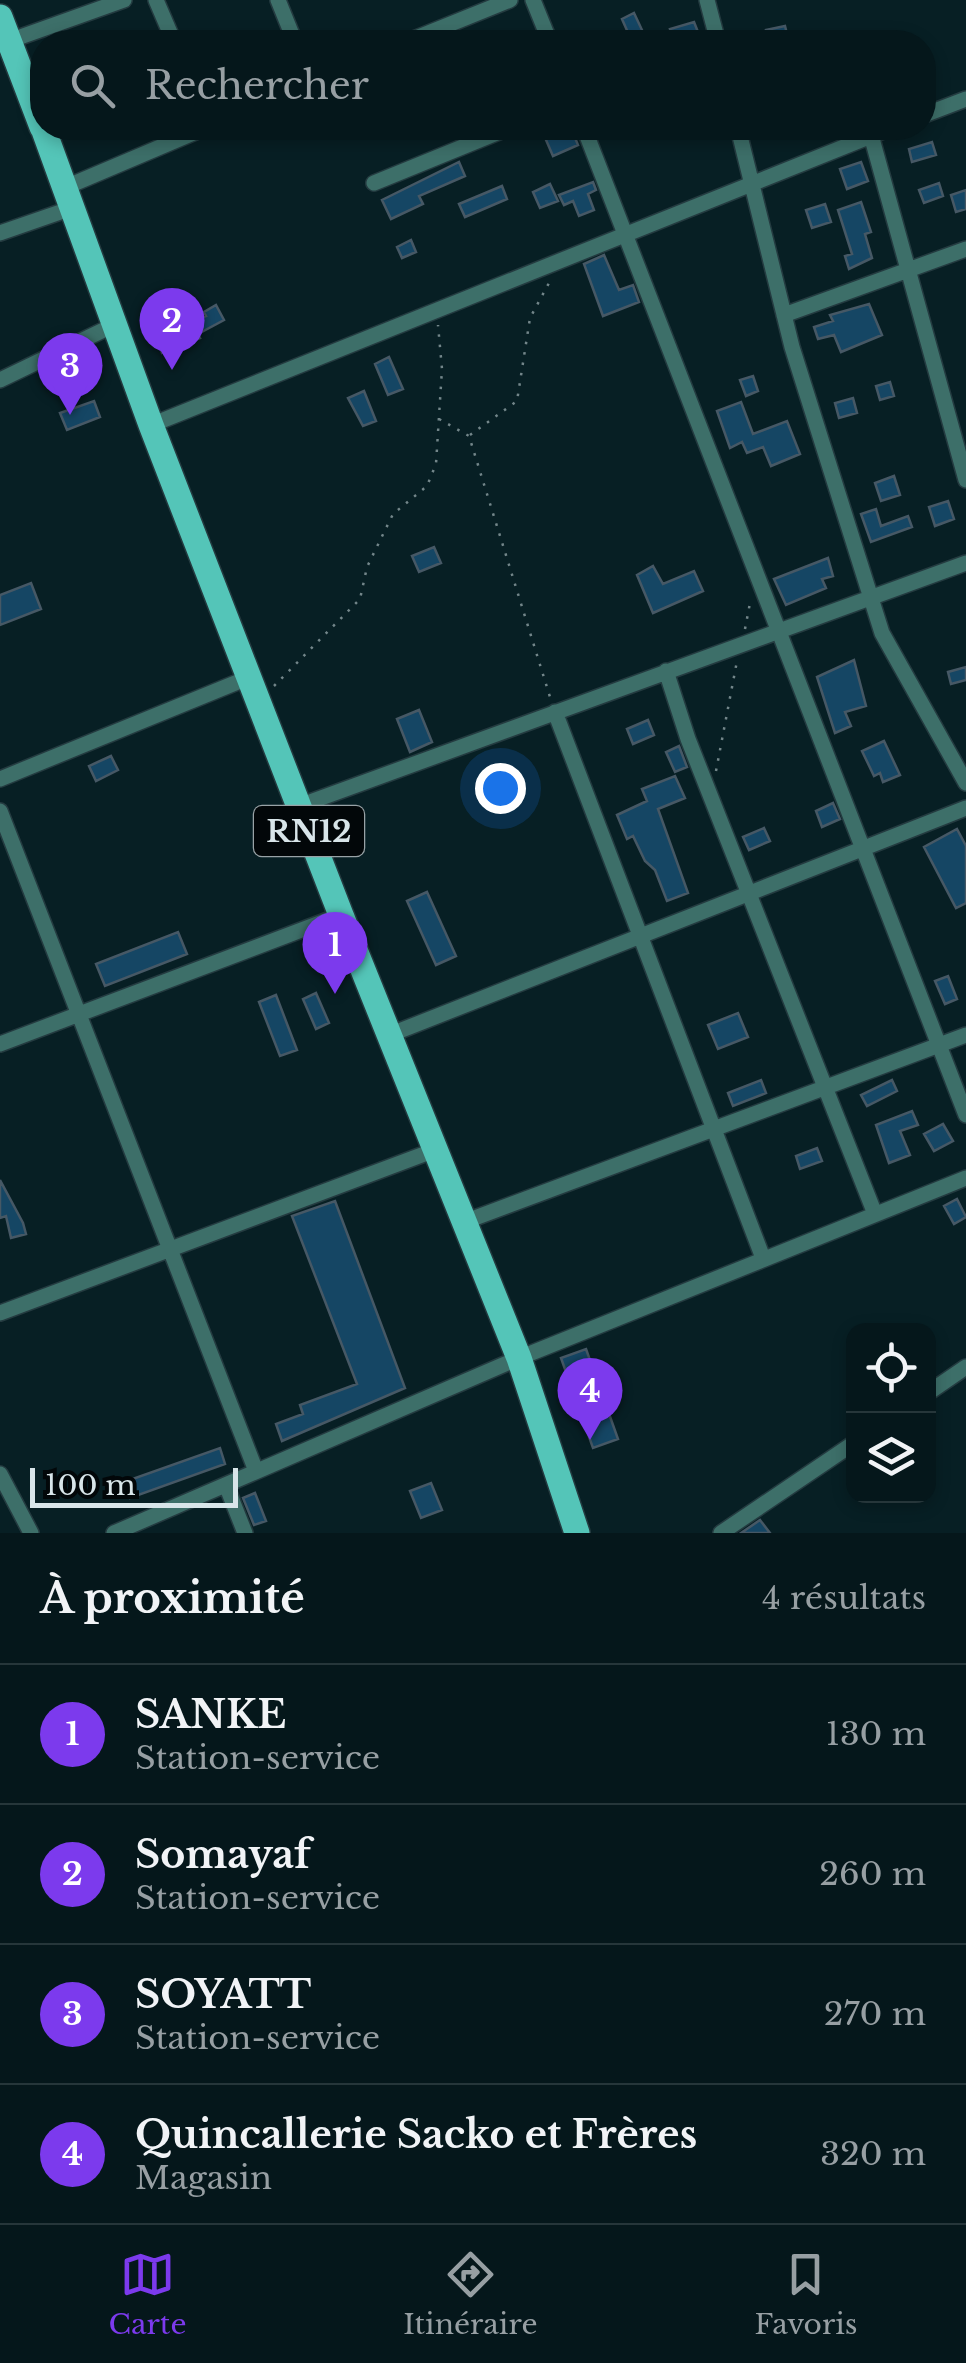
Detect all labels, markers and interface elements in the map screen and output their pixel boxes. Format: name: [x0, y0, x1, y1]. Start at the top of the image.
search box: [30, 30, 936, 140]
icon: search: [65, 58, 120, 113]
text: Rechercher: [145, 62, 369, 109]
pin: 2: [140, 288, 204, 370]
pin: 3: [38, 332, 102, 415]
your location: [475, 763, 526, 814]
road number: RN12: [254, 806, 364, 856]
pin: 1: [302, 912, 368, 994]
map controls: [846, 1323, 936, 1503]
button: locate: [846, 1323, 936, 1413]
pin: 4: [558, 1358, 622, 1440]
button: layers: [846, 1413, 936, 1503]
scale bar: [30, 1463, 238, 1508]
text: 100 m: [45, 1468, 136, 1503]
text: À proximité: [40, 1572, 305, 1624]
text: 4 résultats: [762, 1578, 926, 1618]
text: SANKE: [135, 1691, 286, 1738]
text: 1: [66, 1714, 79, 1754]
text: 130 m: [826, 1714, 926, 1754]
text: Station-service: [135, 1738, 380, 1778]
text: Somayaf: [135, 1831, 311, 1878]
text: 2: [62, 1854, 83, 1894]
text: 260 m: [819, 1854, 926, 1894]
text: Station-service: [135, 1878, 380, 1918]
text: SOYATT: [135, 1971, 311, 2018]
text: 3: [62, 1994, 83, 2034]
text: 270 m: [824, 1994, 926, 2034]
text: Station-service: [135, 2018, 380, 2058]
text: Quincallerie Sacko et Frères: [135, 2111, 697, 2158]
text: 4: [62, 2134, 83, 2174]
text: 320 m: [820, 2134, 926, 2174]
text: Magasin: [135, 2158, 272, 2198]
tab: Carte: [108, 2247, 186, 2342]
tab: Itinéraire: [403, 2247, 537, 2342]
tab: Favoris: [754, 2247, 858, 2342]

